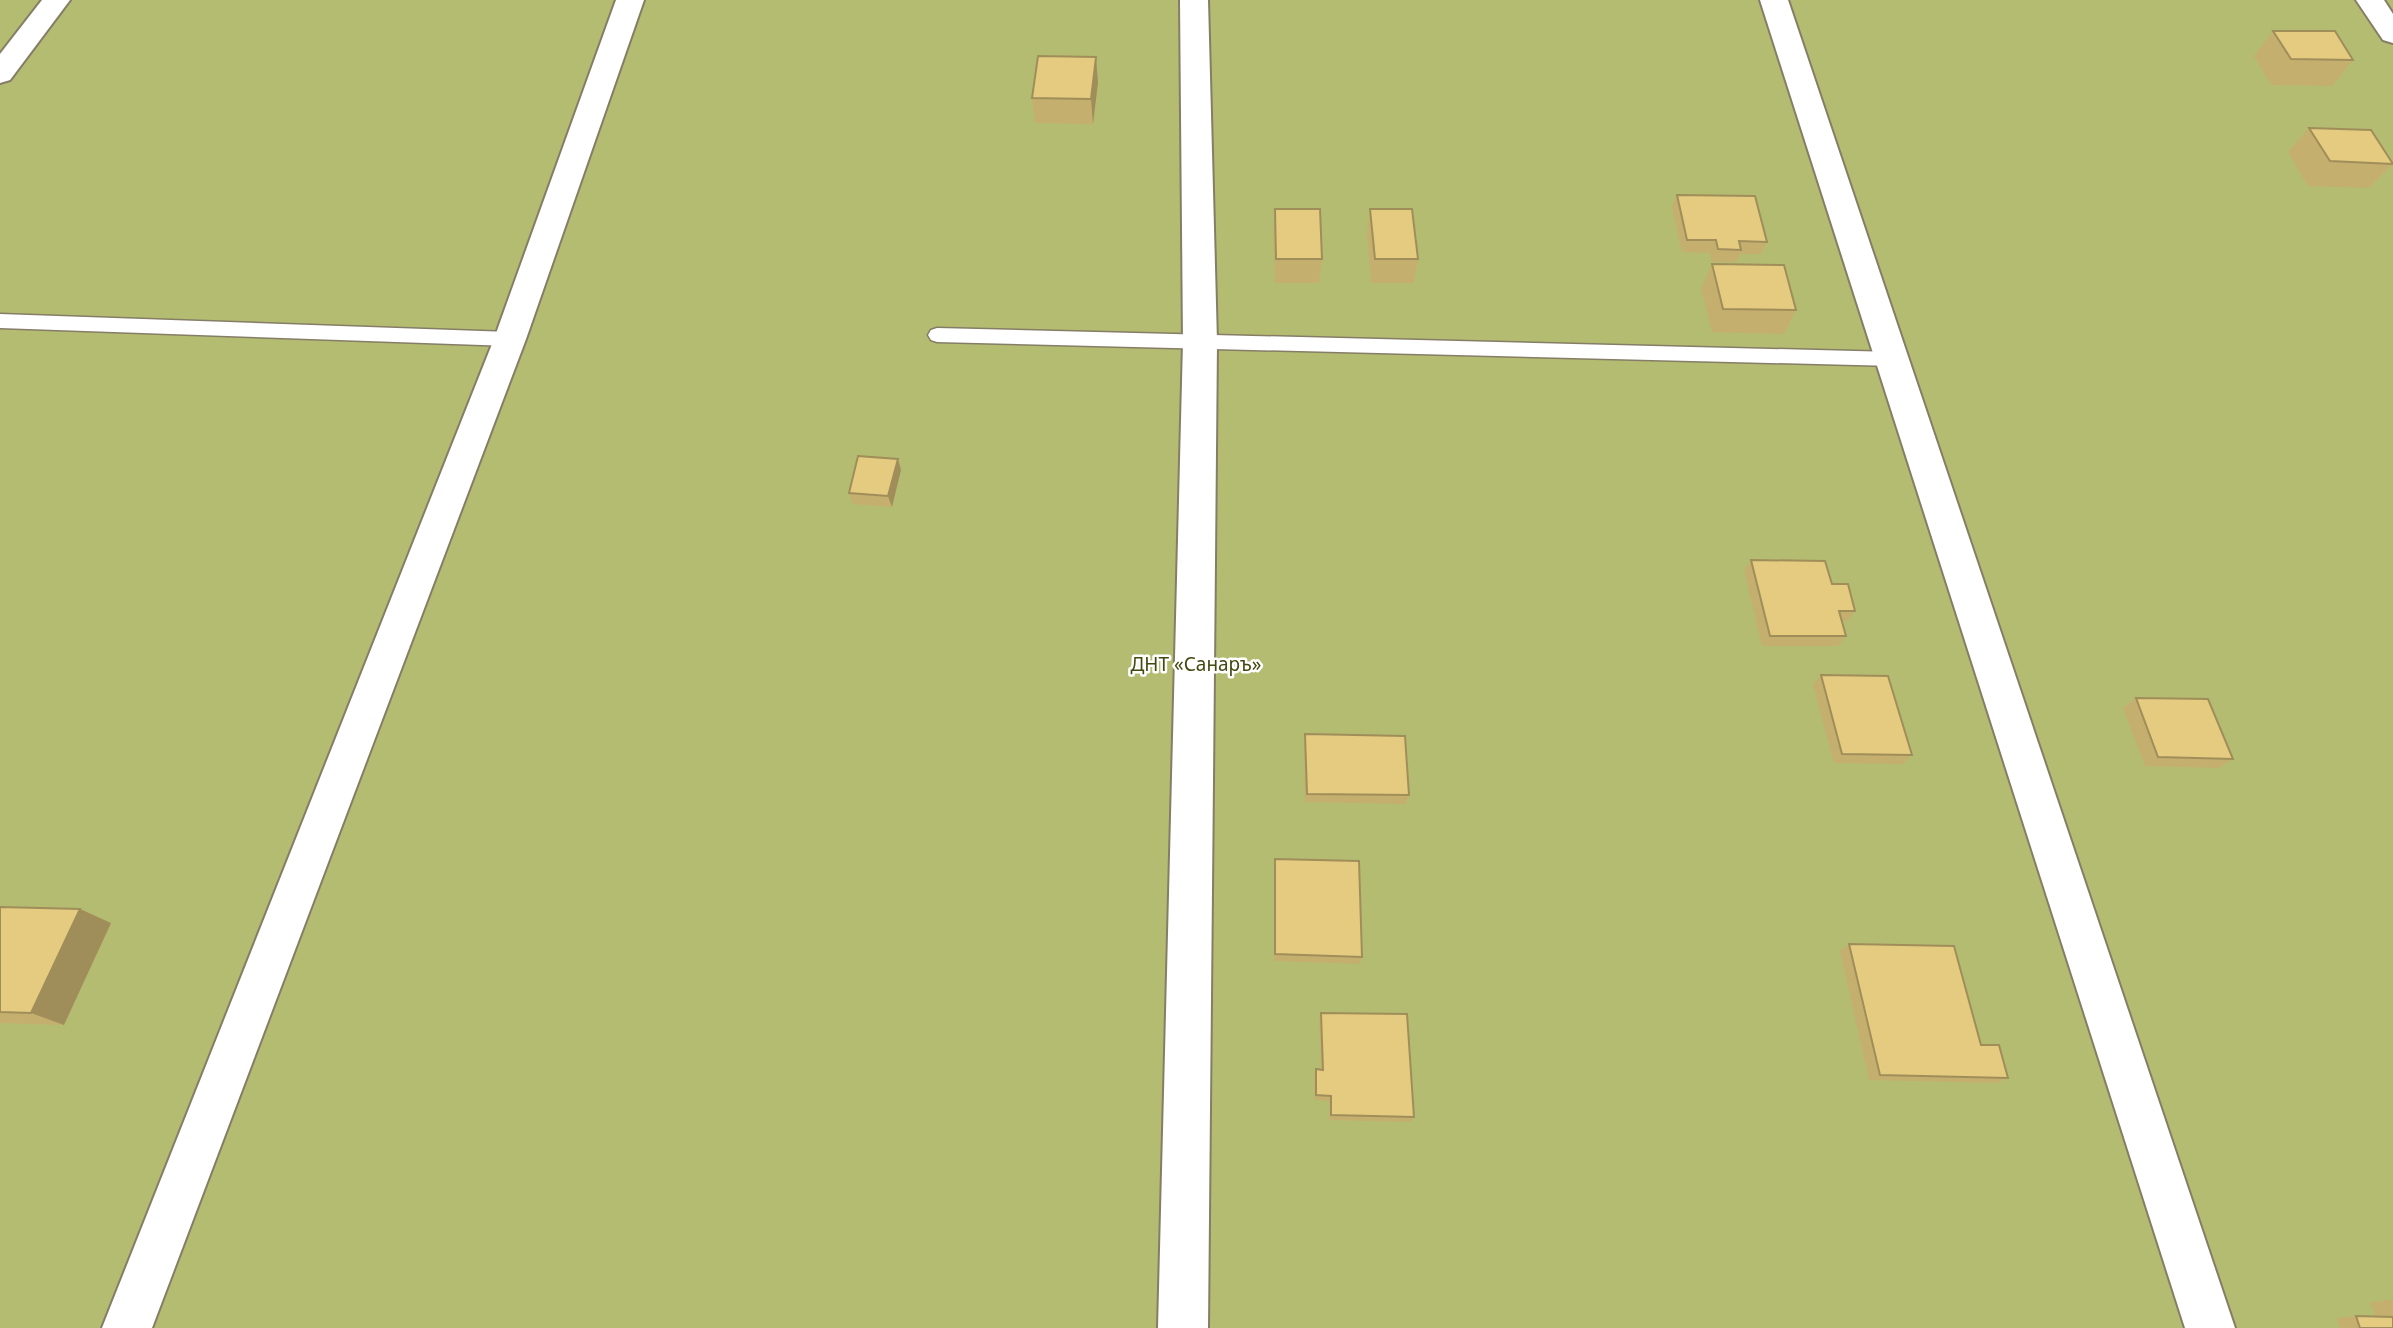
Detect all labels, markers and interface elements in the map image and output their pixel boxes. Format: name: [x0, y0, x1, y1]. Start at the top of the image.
park label: ДНТ «Санаръ»: [1131, 651, 1261, 677]

